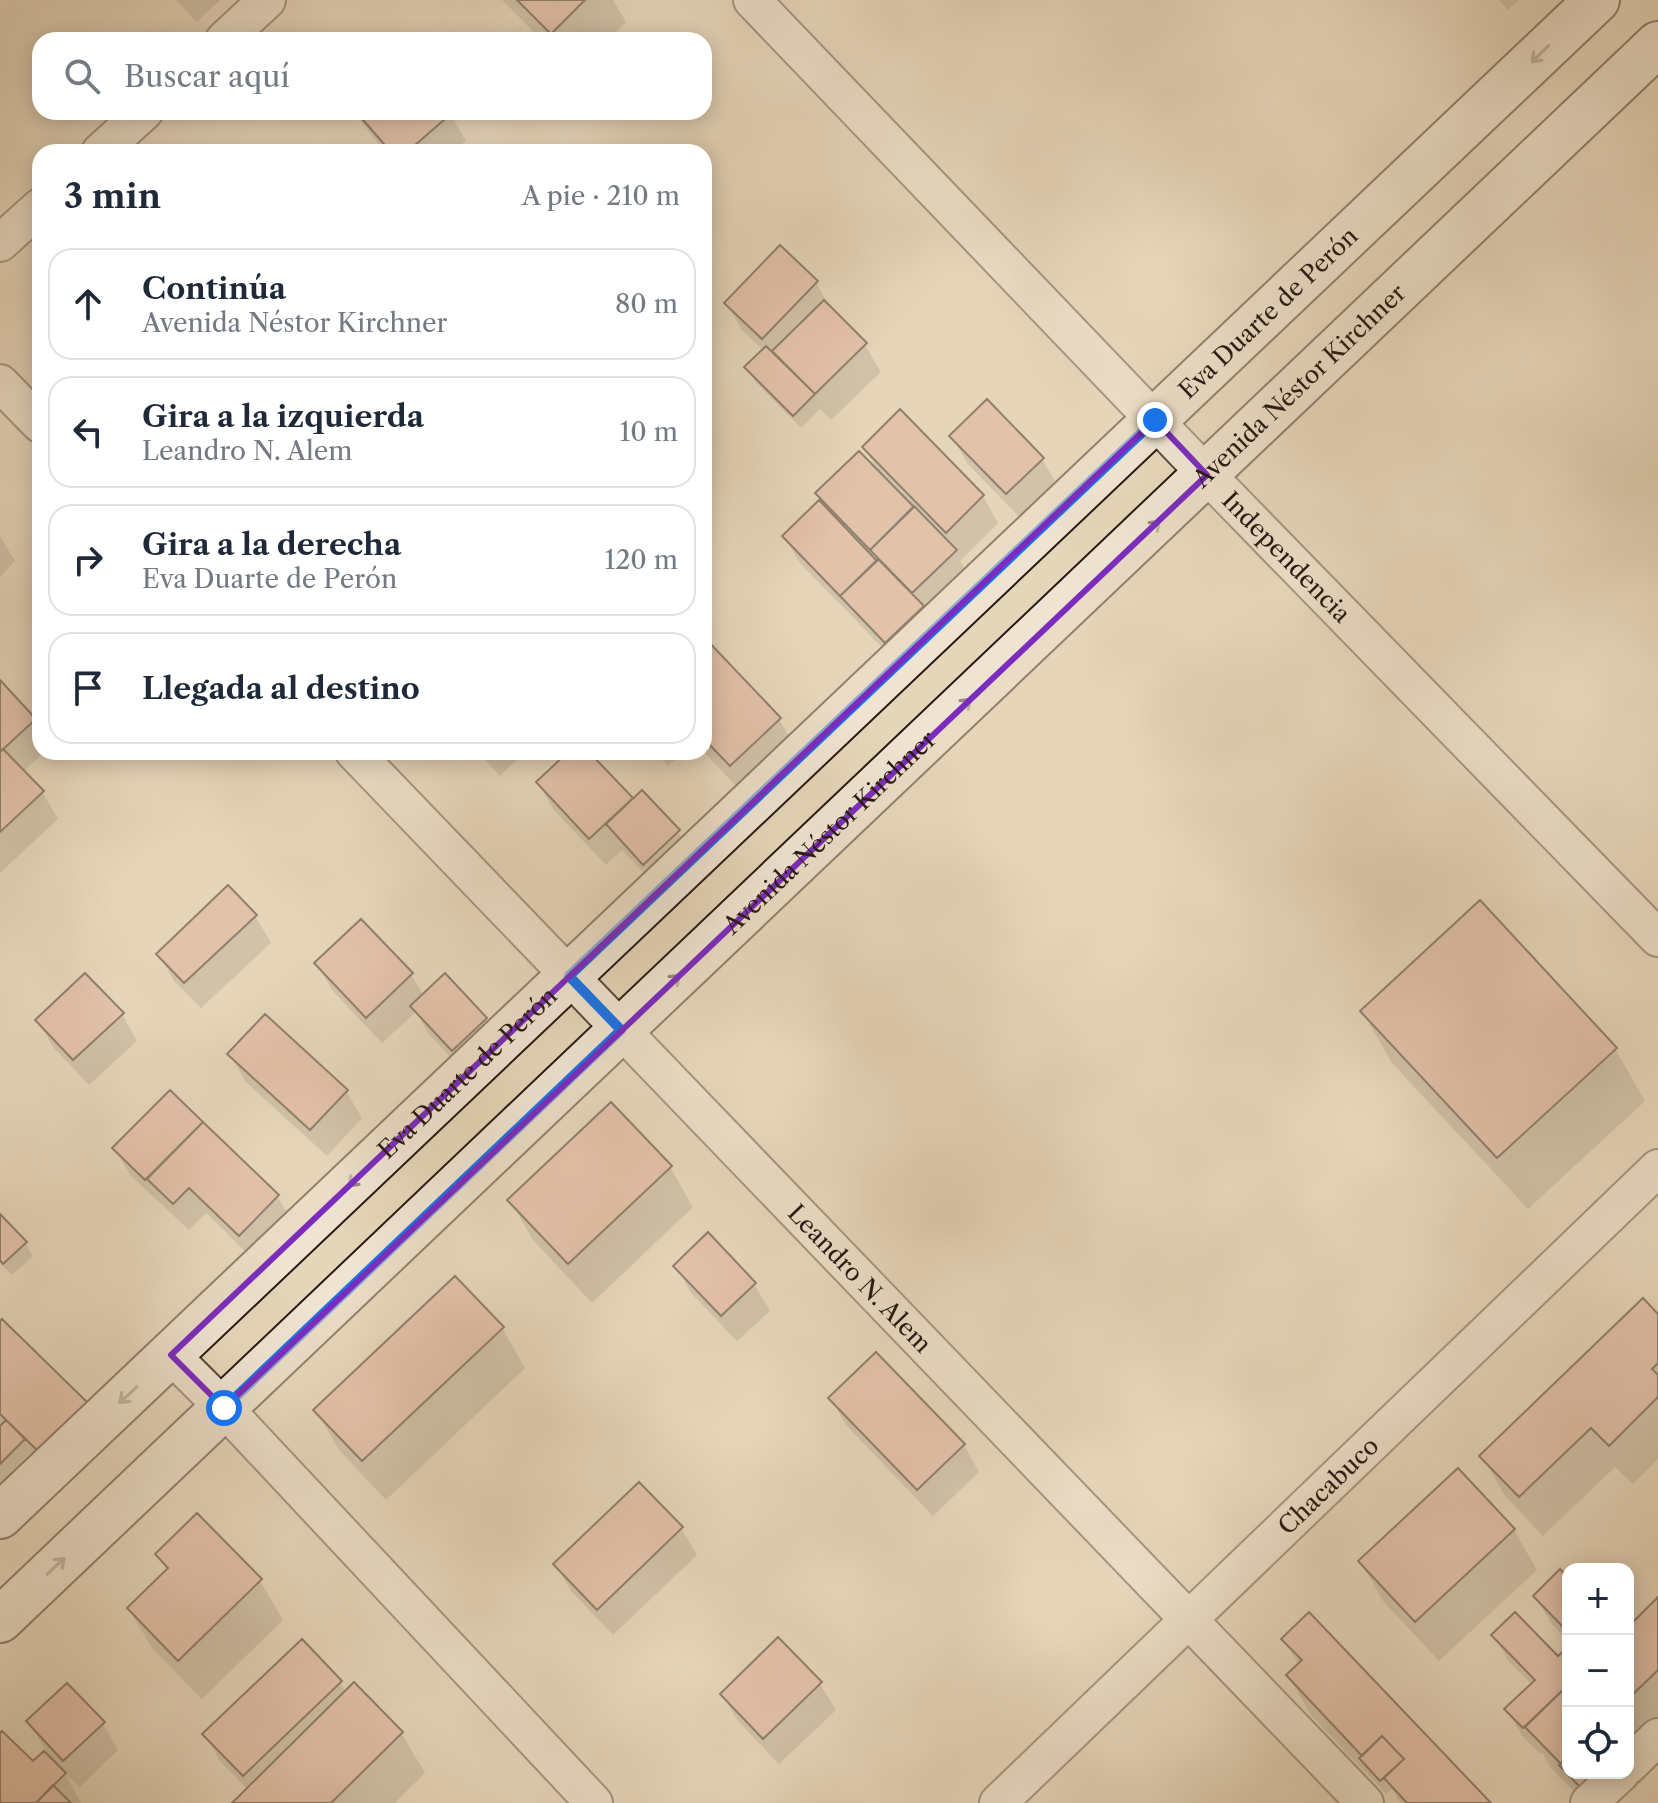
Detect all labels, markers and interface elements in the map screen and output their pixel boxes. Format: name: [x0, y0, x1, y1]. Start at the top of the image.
search box: [32, 32, 712, 120]
one-way arrow: [1531, 44, 1551, 62]
icon: search: [60, 54, 104, 98]
text: Buscar aquí: [124, 58, 290, 95]
text: 3 min: [64, 175, 161, 217]
text: A pie · 210 m: [522, 180, 680, 212]
street label: Eva Duarte de Perón: [1172, 221, 1363, 404]
text: Continúa: [142, 270, 286, 307]
street label: Avenida Néstor Kirchner: [1186, 278, 1411, 494]
icon: ahead: [66, 282, 110, 326]
text: 80 m: [615, 288, 678, 320]
text: Avenida Néstor Kirchner: [142, 307, 447, 339]
text: Gira a la izquierda: [142, 398, 424, 435]
route end: [1137, 402, 1173, 438]
icon: left: [66, 410, 110, 454]
text: 10 m: [619, 416, 678, 448]
text: Leandro N. Alem: [142, 435, 352, 467]
street label: Independencia: [1217, 485, 1357, 628]
one-way arrow: [1140, 520, 1160, 538]
text: Gira a la derecha: [142, 526, 401, 563]
icon: right: [66, 538, 110, 582]
text: 120 m: [604, 544, 678, 576]
text: Eva Duarte de Perón: [142, 563, 397, 595]
icon: arrive: [66, 666, 110, 710]
text: Llegada al destino: [142, 670, 420, 707]
one-way arrow: [952, 698, 972, 717]
street label: Avenida Néstor Kirchner: [716, 724, 941, 940]
one-way arrow: [661, 974, 681, 992]
street label: Eva Duarte de Perón: [372, 981, 563, 1164]
one-way arrow: [347, 1168, 367, 1187]
street label: Leandro N. Alem: [782, 1198, 938, 1358]
one-way arrow: [118, 1386, 138, 1405]
route start: [206, 1390, 242, 1426]
street label: Chacabuco: [1272, 1431, 1384, 1540]
one-way arrow: [46, 1558, 66, 1576]
map controls: [1562, 1563, 1634, 1779]
button: +: [1562, 1563, 1634, 1635]
button: −: [1562, 1635, 1634, 1707]
button: locate: [1562, 1707, 1634, 1779]

